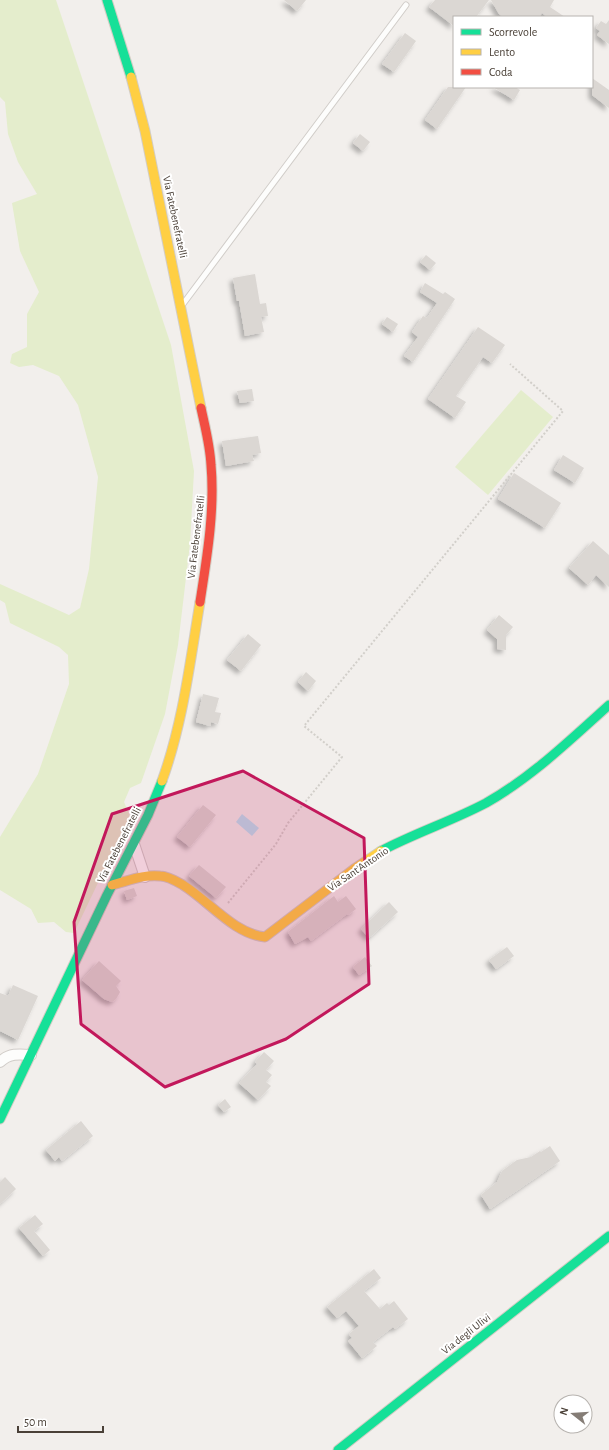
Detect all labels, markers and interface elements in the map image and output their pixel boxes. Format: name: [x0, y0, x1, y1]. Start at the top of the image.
legend: [453, 16, 593, 88]
text: Scorrevole: [489, 26, 537, 38]
text: Lento: [489, 46, 515, 58]
text: Coda: [489, 66, 513, 78]
street label: Via Fatebenefratelli: [161, 175, 189, 259]
street label: Via Fatebenefratelli: [185, 495, 207, 579]
street label: Via Fatebenefratelli: [95, 805, 143, 885]
street label: Via Sant'Antonio: [326, 845, 390, 893]
street label: Via degli Ulivi: [440, 1312, 492, 1356]
north arrow: [553, 1394, 593, 1434]
text: N: [558, 1406, 570, 1416]
scale bar: [18, 1408, 103, 1434]
text: 50 m: [24, 1416, 47, 1428]

